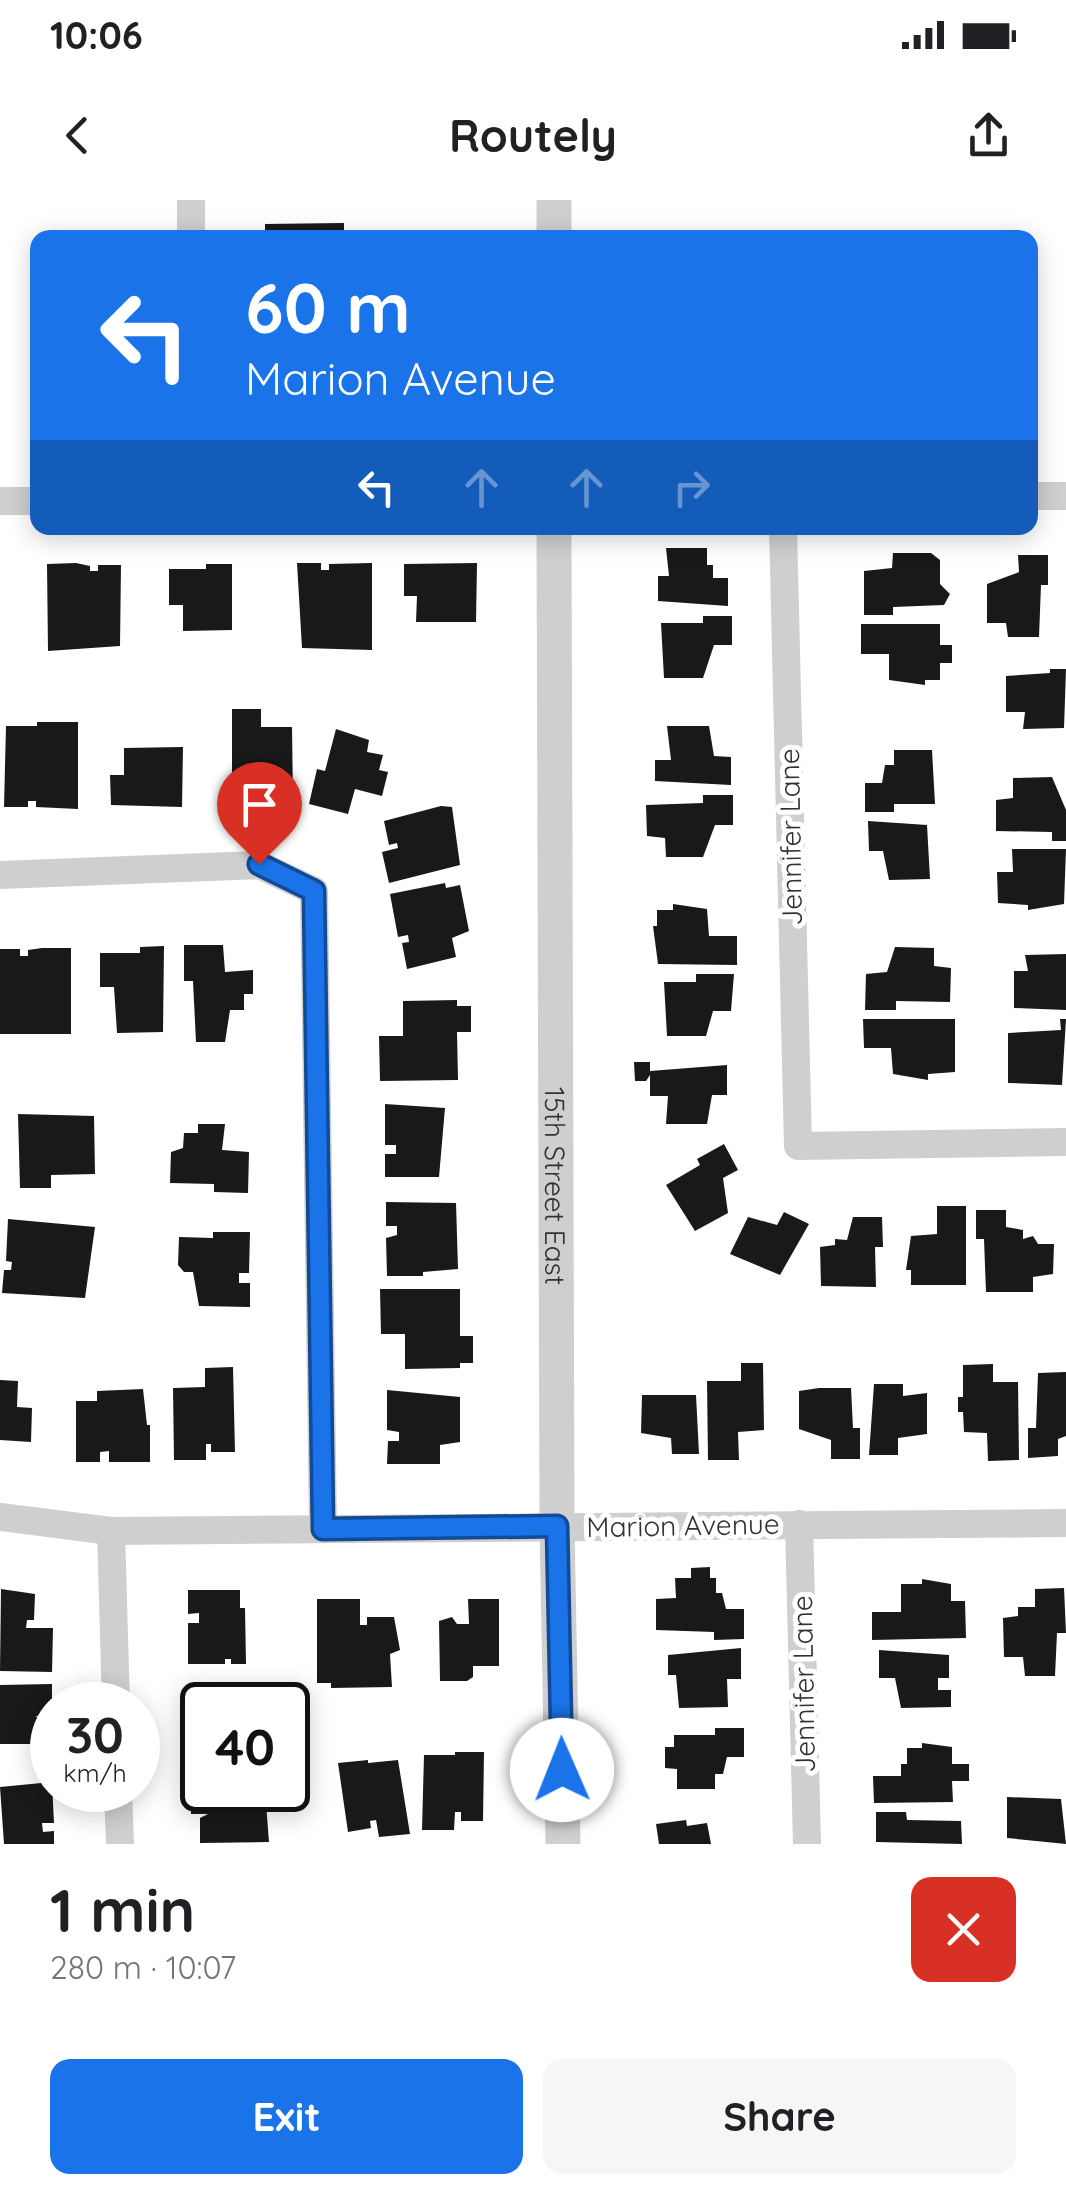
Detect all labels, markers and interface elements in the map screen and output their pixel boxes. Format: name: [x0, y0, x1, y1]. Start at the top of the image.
text: 10:06: [50, 11, 143, 59]
text: Routely: [449, 107, 617, 163]
icon: back: [50, 108, 105, 163]
icon: share: [961, 108, 1016, 163]
text: 60 m: [245, 263, 411, 351]
icon: left: [80, 270, 210, 400]
text: Marion Avenue: [245, 350, 556, 406]
icon: left: [349, 460, 404, 515]
icon: ahead: [454, 460, 509, 515]
icon: ahead: [559, 460, 614, 515]
icon: right: [664, 460, 719, 515]
street label: Jennifer Lane: [771, 748, 809, 926]
pin: [217, 762, 302, 865]
icon: arrive: [232, 777, 287, 832]
street label: 15th Street East: [538, 1087, 574, 1285]
street label: Marion Avenue: [586, 1506, 780, 1544]
street label: Jennifer Lane: [784, 1595, 822, 1773]
speed limit sign: 40: [180, 1682, 310, 1812]
text: 30: [66, 1703, 124, 1766]
position arrow: [510, 1718, 614, 1822]
text: km/h: [63, 1757, 127, 1788]
text: 1 min: [50, 1872, 195, 1947]
button: close: [911, 1877, 1016, 1982]
text: 280 m · 10:07: [50, 1947, 236, 1987]
button: Exit: [50, 2059, 523, 2174]
button: Share: [543, 2059, 1016, 2174]

